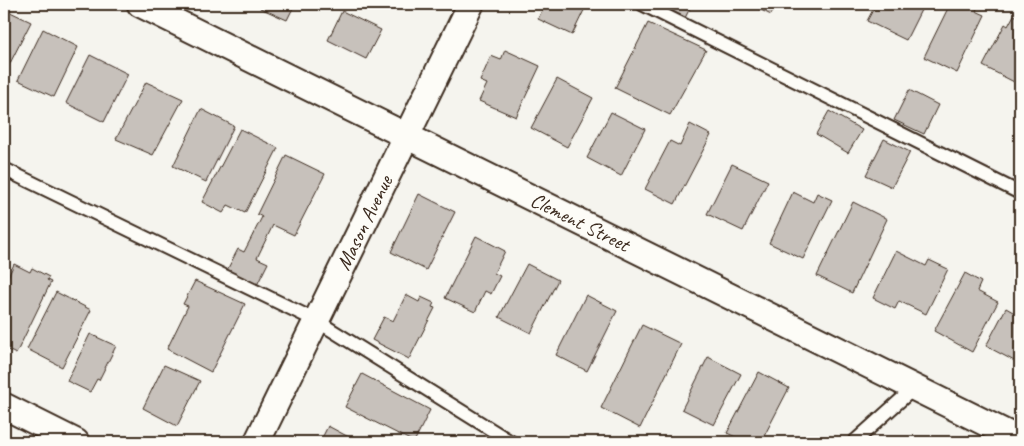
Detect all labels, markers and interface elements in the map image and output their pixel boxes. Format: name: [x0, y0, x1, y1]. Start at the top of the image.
street label: Mason Avenue: [330, 170, 399, 274]
street label: Clement Street: [526, 187, 635, 258]

